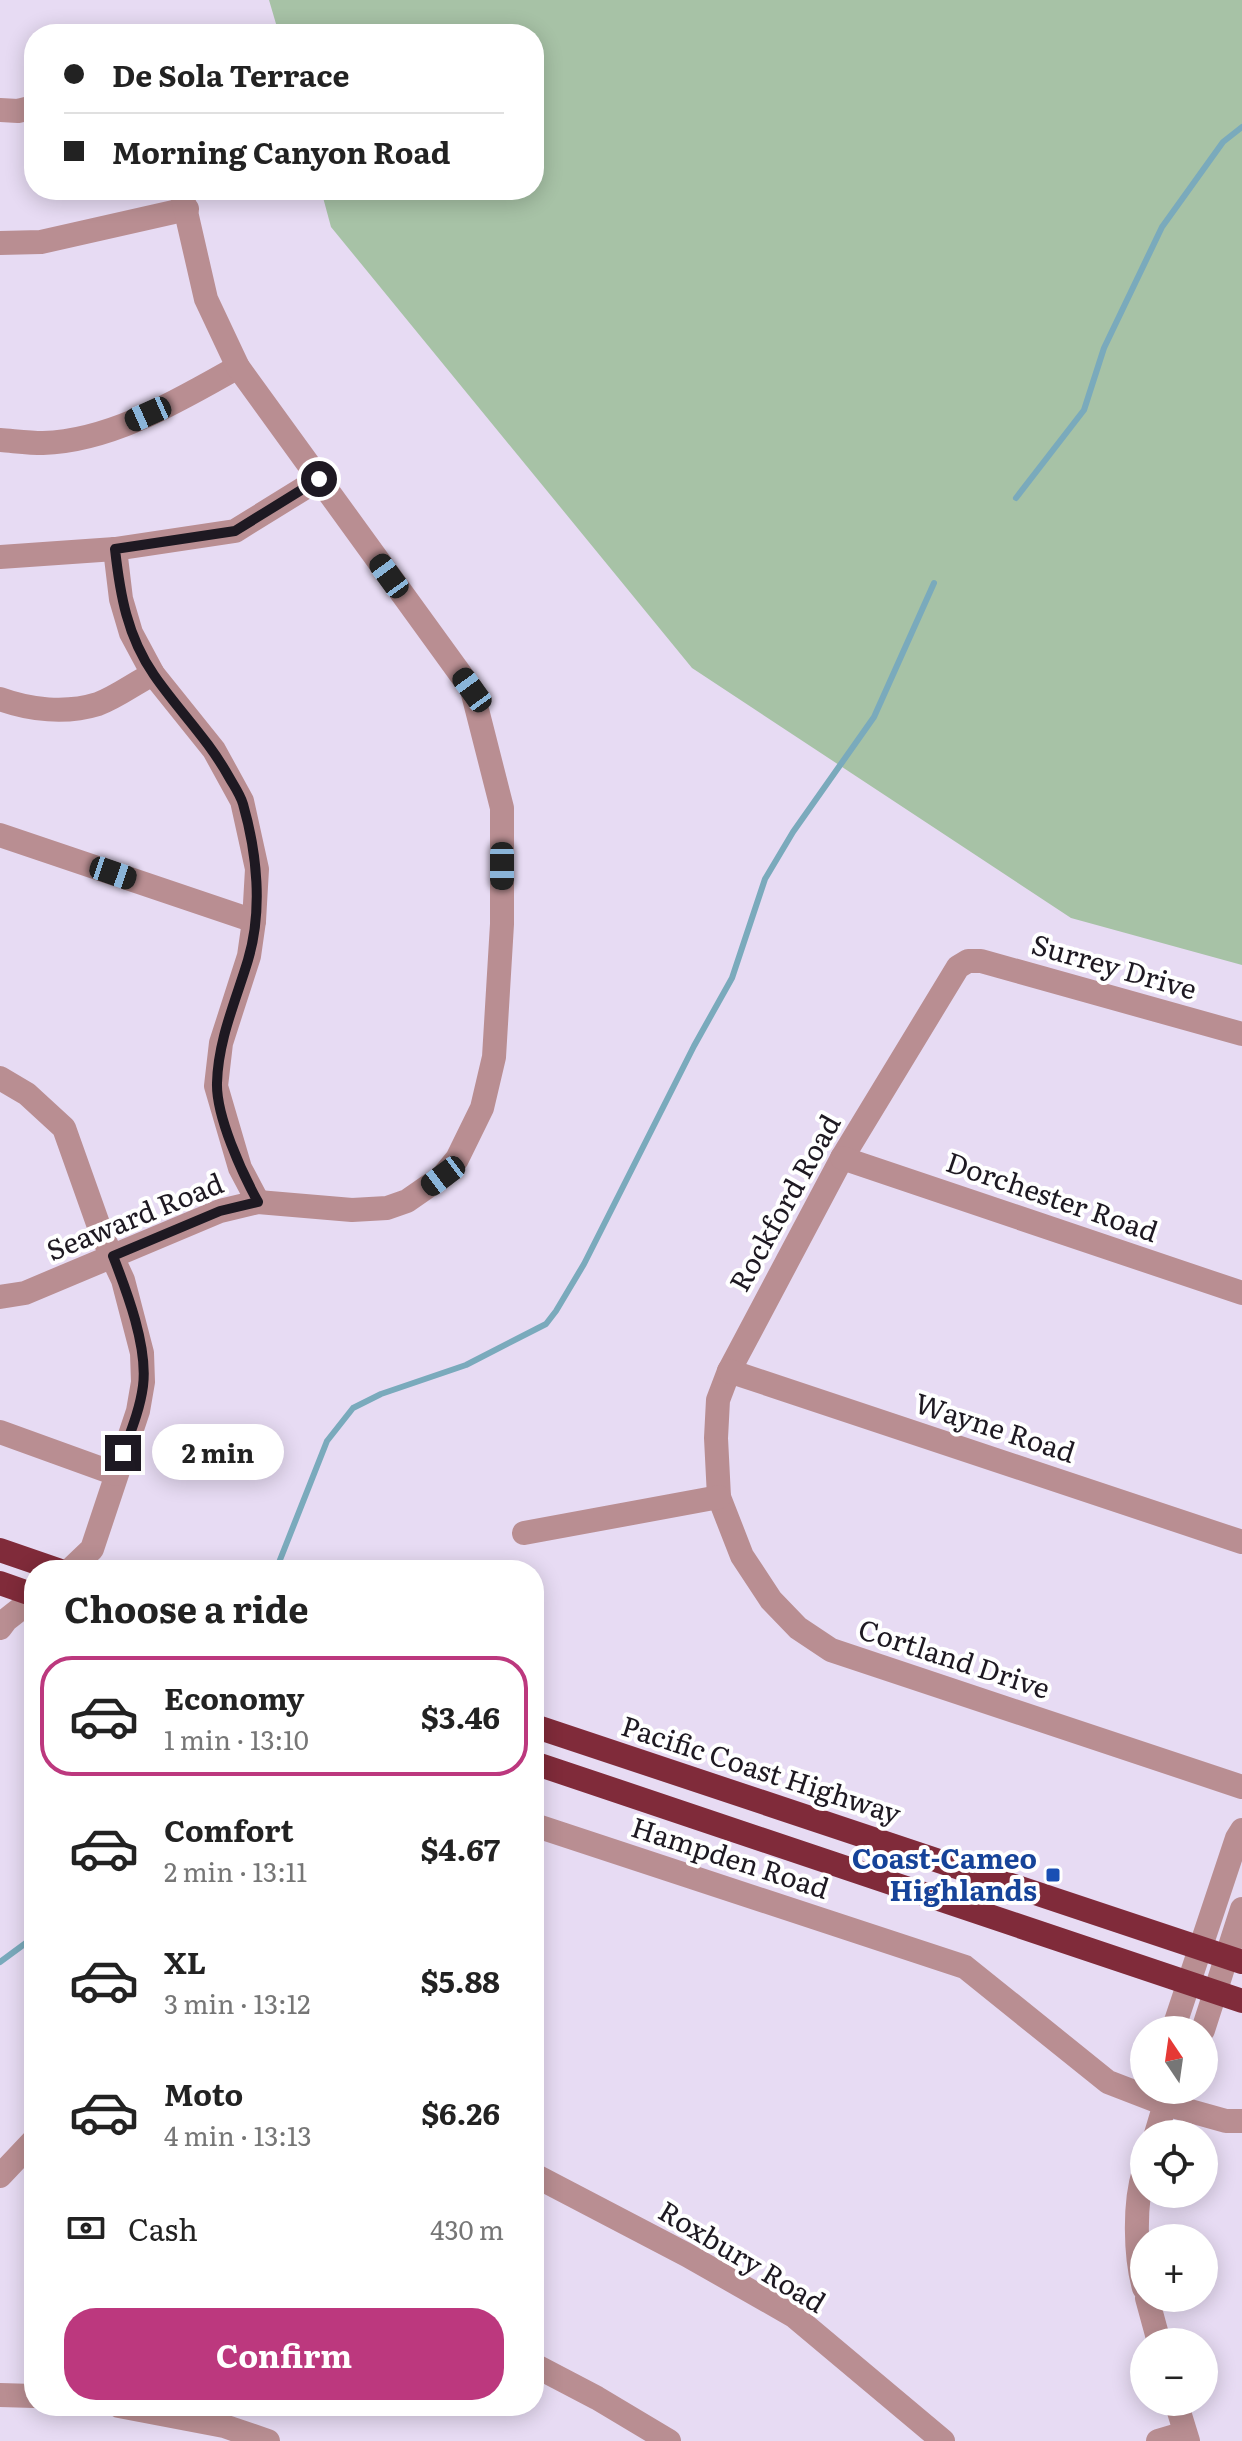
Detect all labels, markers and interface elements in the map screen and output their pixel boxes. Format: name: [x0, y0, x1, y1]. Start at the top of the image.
text: De Sola Terrace: [112, 52, 350, 96]
text: Morning Canyon Road: [112, 129, 450, 173]
car: [121, 393, 175, 435]
route start: [301, 461, 337, 497]
car: [365, 550, 413, 602]
car: [448, 664, 496, 716]
car: [490, 842, 514, 890]
car: [86, 854, 140, 892]
street label: Surrey Drive: [1027, 921, 1202, 1009]
street label: Rockford Road: [717, 1106, 849, 1298]
street label: Dorchester Road: [941, 1139, 1164, 1251]
car: [417, 1152, 469, 1200]
street label: Seaward Road: [39, 1161, 229, 1270]
street label: Wayne Road: [910, 1380, 1081, 1472]
callout: 2 min: [151, 1425, 283, 1481]
text: 2 min: [182, 1432, 254, 1471]
route end: [105, 1435, 141, 1471]
text: Choose a ride: [64, 1581, 309, 1634]
street label: Cortland Drive: [853, 1606, 1056, 1708]
text: Economy: [164, 1675, 304, 1719]
icon: car: [68, 1680, 140, 1752]
text: $3.46: [421, 1694, 500, 1738]
street label: Pacific Coast Highway: [616, 1703, 908, 1833]
text: 1 min · 13:10: [164, 1719, 309, 1758]
street label: Hampden Road: [626, 1804, 835, 1908]
text: Comfort: [164, 1807, 294, 1851]
icon: car: [68, 1812, 140, 1884]
text: $4.67: [421, 1826, 500, 1870]
place label: Coast-Cameo Highlands: [852, 1836, 1037, 1910]
text: 2 min · 13:11: [164, 1851, 307, 1890]
marker: Coast-Cameo Highlands: [1044, 1866, 1062, 1884]
text: XL: [164, 1939, 206, 1983]
icon: car: [68, 1944, 140, 2016]
text: $5.88: [421, 1958, 500, 2002]
text: 3 min · 13:12: [164, 1983, 311, 2022]
north arrow: [1130, 2016, 1218, 2104]
map controls: [1130, 2016, 1218, 2416]
text: Moto: [164, 2071, 243, 2115]
icon: car: [68, 2076, 140, 2148]
text: $6.26: [421, 2090, 500, 2134]
text: 4 min · 13:13: [164, 2115, 312, 2154]
button: locate: [1130, 2120, 1218, 2208]
street label: Roxbury Road: [651, 2189, 835, 2322]
icon: cash: [64, 2206, 108, 2250]
text: Cash: [128, 2206, 198, 2250]
text: 430 m: [430, 2209, 504, 2248]
button: +: [1130, 2224, 1218, 2312]
button: Confirm: [64, 2308, 504, 2400]
button: −: [1130, 2328, 1218, 2416]

